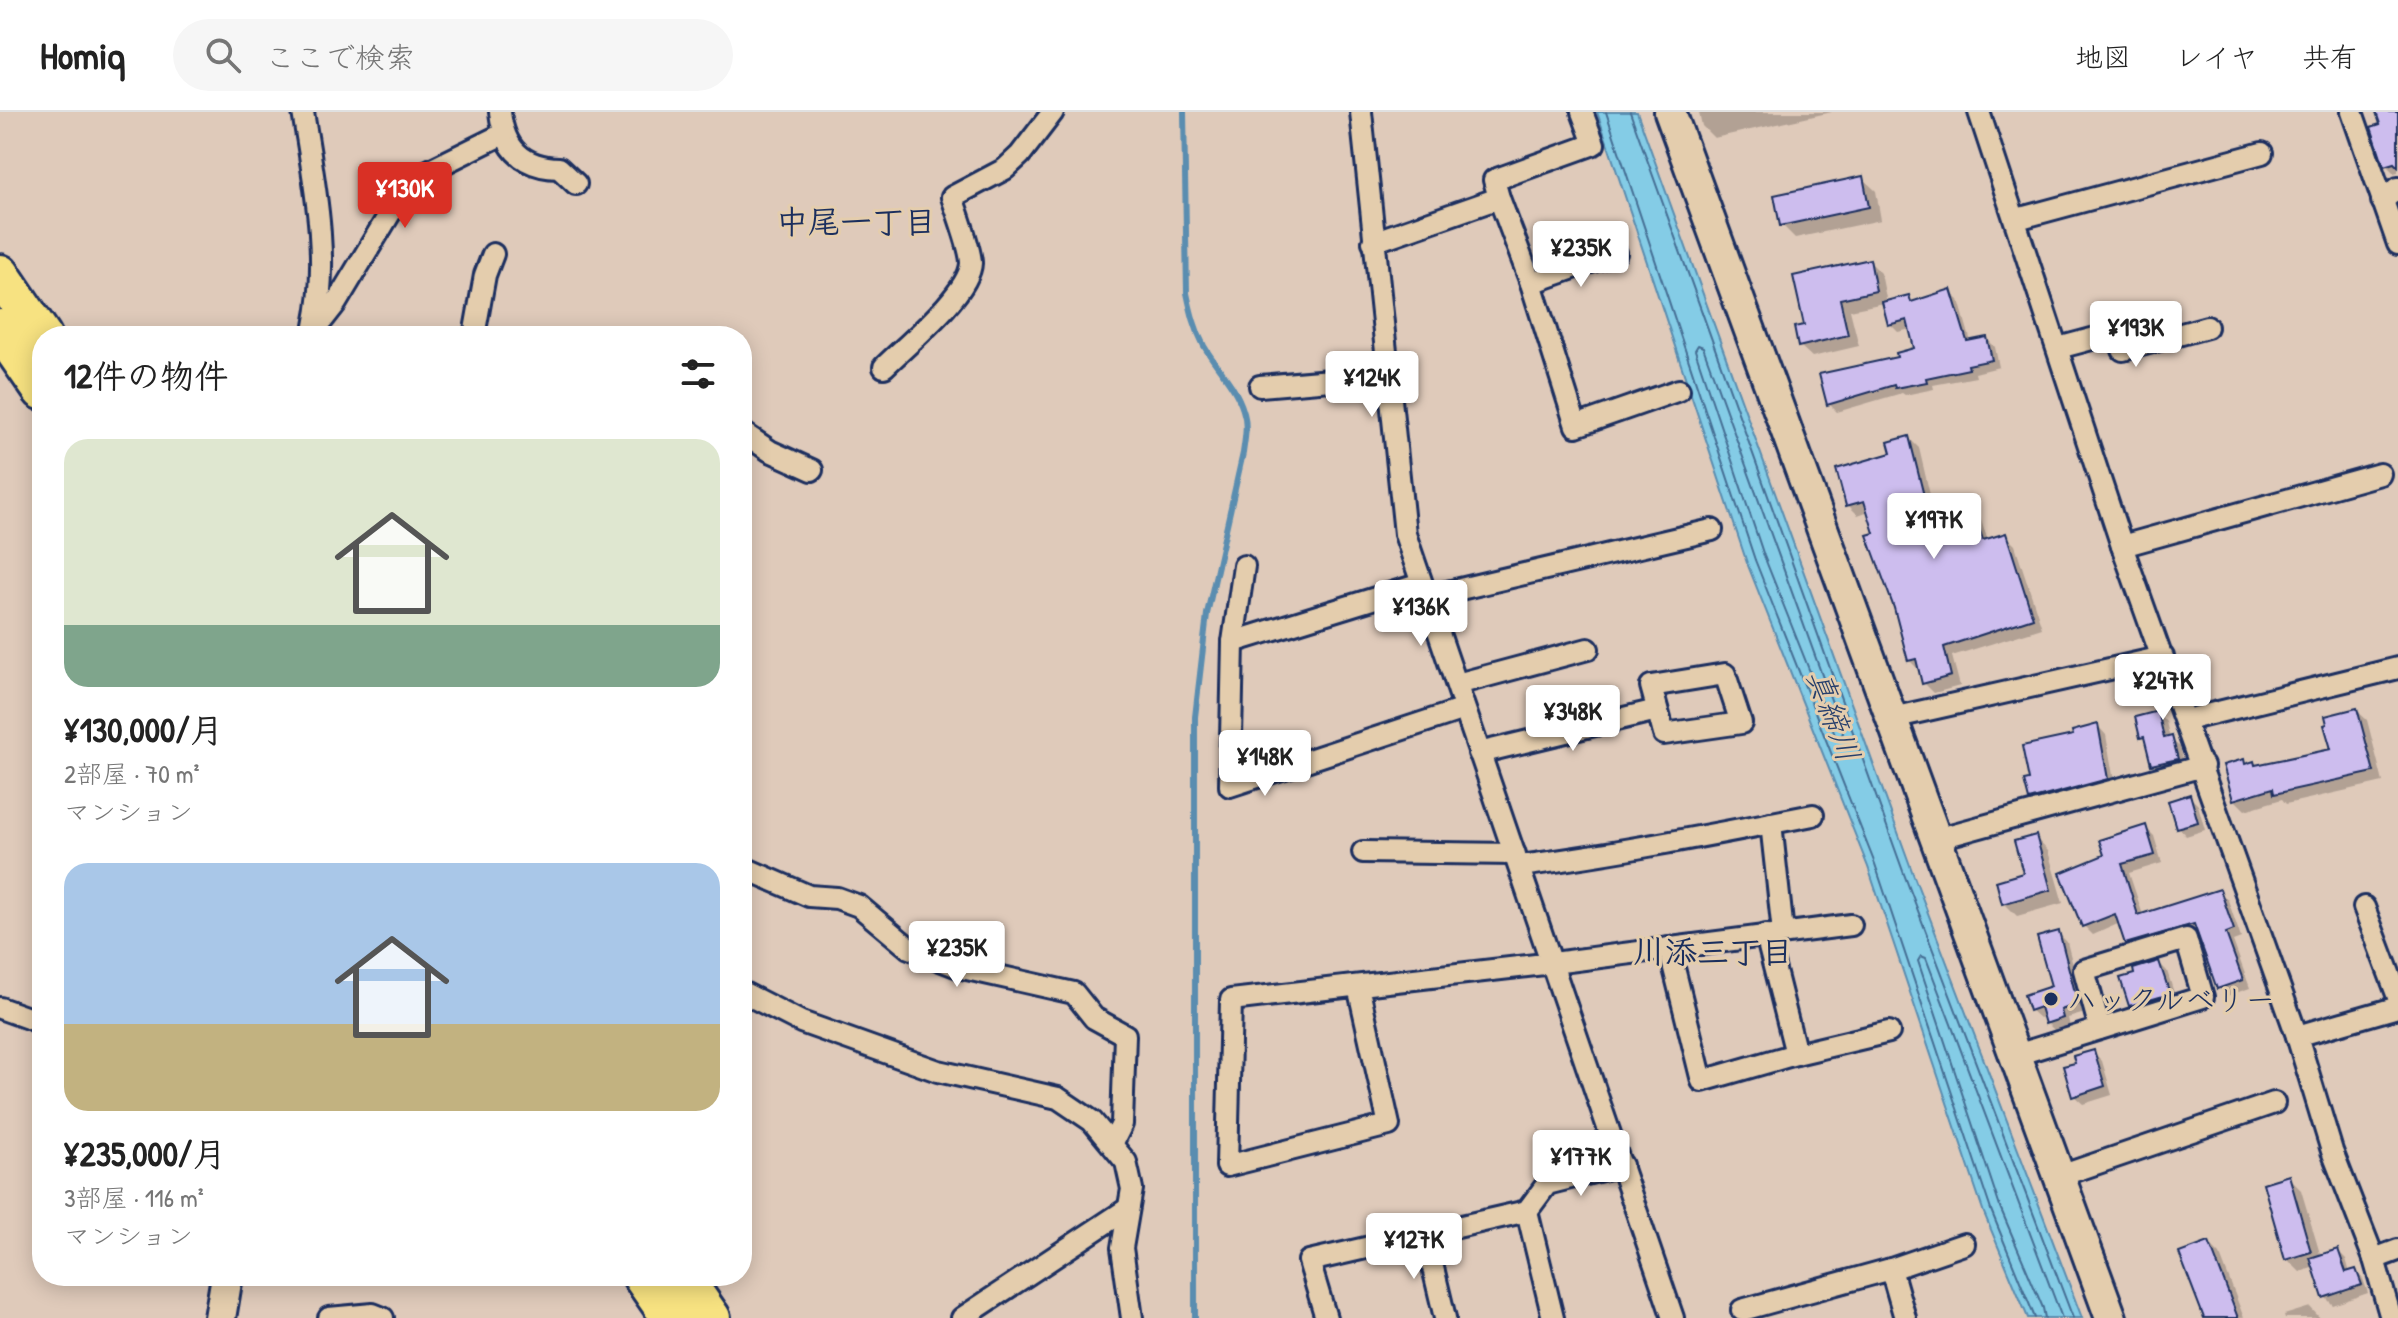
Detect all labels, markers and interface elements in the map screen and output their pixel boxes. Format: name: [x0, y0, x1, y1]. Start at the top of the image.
search box: [173, 19, 733, 91]
text: Homiq: [40, 29, 125, 81]
icon: search: [201, 33, 245, 77]
text: ここで検索: [265, 37, 415, 77]
text: 地図: [2075, 38, 2131, 76]
text: レイヤ: [2175, 38, 2258, 76]
text: 共有: [2302, 38, 2358, 76]
pin: ¥130K: [349, 162, 461, 230]
text: ¥130K: [376, 170, 434, 205]
district label: 中尾一丁目: [776, 200, 936, 243]
pin: ¥235K: [1525, 221, 1637, 289]
text: ¥235K: [1551, 229, 1611, 264]
pin: ¥193K: [2080, 301, 2192, 369]
text: ¥193K: [2108, 309, 2164, 344]
pin: ¥124K: [1316, 351, 1428, 419]
icon: filters: [676, 352, 720, 396]
text: 12件の物件: [64, 353, 228, 399]
text: ¥124K: [1343, 359, 1401, 394]
icon: home: [320, 491, 464, 635]
pin: ¥197K: [1878, 493, 1990, 561]
text: ¥197K: [1905, 501, 1963, 536]
pin: ¥136K: [1365, 580, 1477, 648]
text: ¥136K: [1392, 588, 1450, 623]
pin: ¥247K: [2107, 654, 2219, 722]
text: ¥247K: [2133, 662, 2193, 697]
water label: 真締川: [1797, 663, 1871, 767]
pin: ¥348K: [1517, 685, 1629, 753]
text: ¥348K: [1544, 693, 1602, 728]
text: ¥130,000/月: [64, 707, 224, 753]
pin: ¥148K: [1209, 730, 1321, 798]
text: ¥148K: [1237, 738, 1293, 773]
text: 2部屋 · 70 m²: [64, 756, 200, 791]
text: マンション: [64, 794, 193, 829]
icon: home: [320, 915, 464, 1059]
pin: ¥235K: [901, 921, 1013, 989]
text: ¥235K: [927, 929, 987, 964]
district label: 川添三丁目: [1633, 930, 1793, 973]
place label: ハックルベリー: [2067, 979, 2275, 1019]
marker: ハックルベリー: [2042, 990, 2060, 1008]
pin: ¥177K: [1525, 1130, 1637, 1198]
text: ¥235,000/月: [64, 1131, 226, 1177]
text: ¥177K: [1551, 1138, 1611, 1173]
text: 3部屋 · 116 m²: [64, 1180, 204, 1215]
pin: ¥127K: [1358, 1213, 1470, 1281]
text: マンション: [64, 1218, 193, 1253]
text: ¥127K: [1384, 1221, 1444, 1256]

